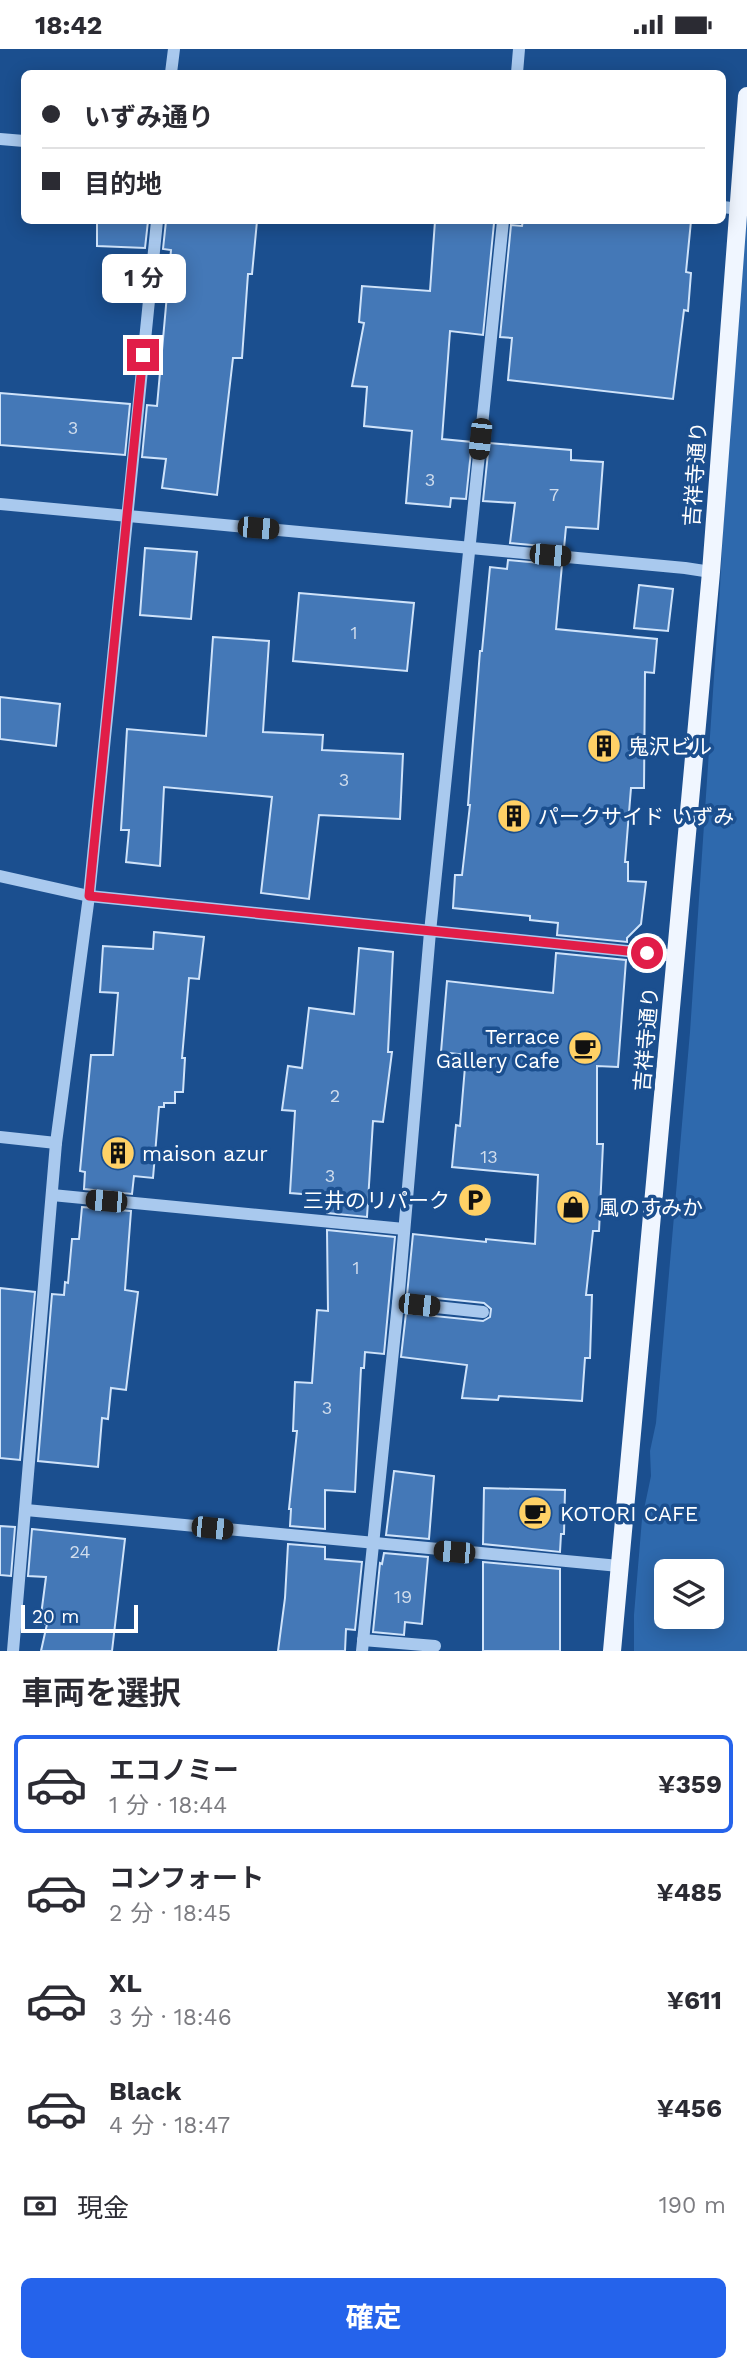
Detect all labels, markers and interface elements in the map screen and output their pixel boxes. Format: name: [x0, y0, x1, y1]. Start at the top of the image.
text: 18:42: [35, 10, 102, 40]
text: いずみ通り: [84, 102, 214, 132]
text: 目的地: [84, 169, 162, 199]
callout: 1 分: [101, 253, 185, 303]
text: 1 分: [124, 265, 164, 292]
route end: [127, 339, 159, 371]
house number: 3: [68, 417, 78, 438]
car: [468, 417, 493, 461]
street label: 吉祥寺通り: [679, 421, 711, 527]
house number: 3: [425, 469, 435, 490]
house number: 7: [549, 484, 559, 505]
car: [237, 516, 280, 540]
car: [529, 543, 572, 567]
house number: 1: [350, 622, 358, 643]
building icon: 鬼沢ビル: [585, 727, 623, 765]
place label: 鬼沢ビル: [628, 734, 712, 759]
house number: 3: [339, 769, 349, 790]
building icon: パークサイド いずみ: [495, 797, 533, 835]
place label: パークサイド いずみ: [538, 804, 734, 829]
route start: [631, 937, 663, 969]
street label: 吉祥寺通り: [629, 986, 663, 1092]
place label: Terrace Gallery Cafe: [436, 1024, 560, 1073]
cafe icon: Terrace Gallery Cafe: [566, 1029, 604, 1067]
house number: 2: [330, 1085, 340, 1106]
building icon: maison azur: [99, 1134, 137, 1172]
place label: maison azur: [142, 1141, 268, 1166]
house number: 13: [480, 1146, 498, 1167]
house number: 3: [325, 1165, 335, 1186]
parking icon: 三井のリパーク: [456, 1181, 494, 1219]
place label: 三井のリパーク: [303, 1188, 450, 1213]
shop icon: 風のすみか: [554, 1188, 592, 1226]
car: [85, 1189, 128, 1213]
place label: 風のすみか: [598, 1195, 703, 1220]
house number: 1: [352, 1257, 360, 1278]
car: [398, 1292, 441, 1318]
house number: 3: [322, 1397, 332, 1418]
cafe icon: KOTORI CAFE: [516, 1494, 554, 1532]
place label: KOTORI CAFE: [560, 1501, 698, 1526]
car: [191, 1515, 234, 1541]
car: [433, 1540, 476, 1564]
house number: 24: [70, 1541, 90, 1562]
map controls: [654, 1559, 724, 1629]
button: layers: [654, 1559, 724, 1629]
house number: 19: [394, 1586, 412, 1607]
scale bar: [21, 1602, 138, 1634]
text: 20 m: [32, 1605, 79, 1628]
text: 車両を選択: [21, 1674, 181, 1712]
icon: car: [25, 1753, 88, 1816]
text: エコノミー: [109, 1755, 239, 1785]
text: ¥359: [658, 1769, 722, 1799]
text: 1 分 · 18:44: [109, 1792, 227, 1819]
icon: car: [25, 1861, 88, 1924]
text: コンフォート: [109, 1863, 264, 1893]
text: ¥485: [656, 1877, 722, 1907]
text: 2 分 · 18:45: [109, 1900, 231, 1927]
text: XL: [109, 1968, 142, 1998]
icon: car: [25, 1969, 88, 2032]
text: ¥611: [667, 1985, 722, 2015]
text: 3 分 · 18:46: [109, 2004, 232, 2031]
text: Black: [109, 2076, 181, 2106]
icon: car: [25, 2077, 88, 2140]
text: ¥456: [657, 2093, 722, 2123]
text: 4 分 · 18:47: [109, 2112, 230, 2139]
icon: cash: [21, 2187, 59, 2225]
text: 190 m: [659, 2192, 726, 2219]
text: 現金: [77, 2193, 129, 2223]
button: 確定: [21, 2278, 726, 2358]

